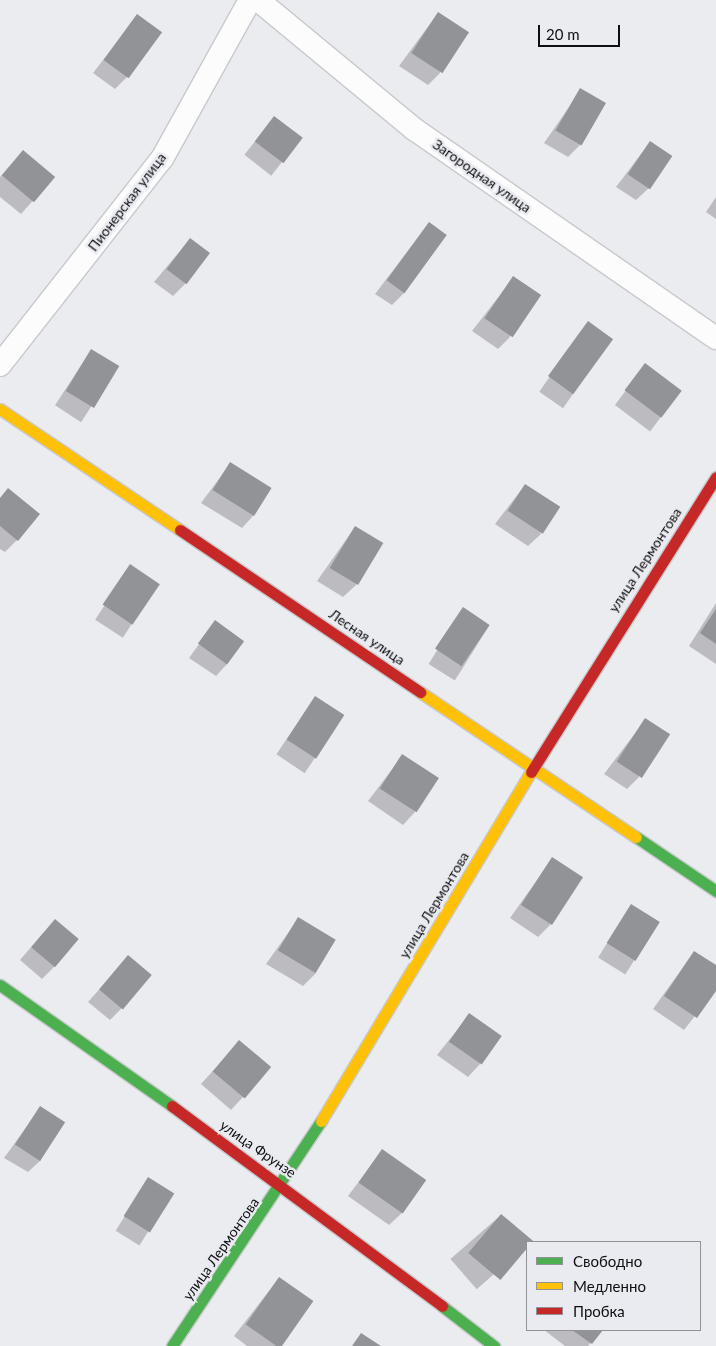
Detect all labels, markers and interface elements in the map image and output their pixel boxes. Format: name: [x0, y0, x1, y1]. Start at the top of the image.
scale bar: [541, 15, 624, 47]
text: 20 m: [546, 25, 580, 43]
street label: Загородная улица: [430, 136, 534, 216]
street label: Пионерская улица: [85, 149, 169, 255]
street label: улица Лермонтова: [605, 505, 685, 615]
street label: Лесная улица: [326, 606, 408, 668]
street label: улица Лермонтова: [396, 849, 472, 961]
street label: улица Фрунзе: [217, 1117, 299, 1181]
street label: улица Лермонтова: [179, 1194, 263, 1304]
legend: [526, 1241, 701, 1331]
text: Свободно: [573, 1252, 642, 1270]
text: Медленно: [573, 1277, 646, 1295]
text: Пробка: [573, 1302, 625, 1320]

